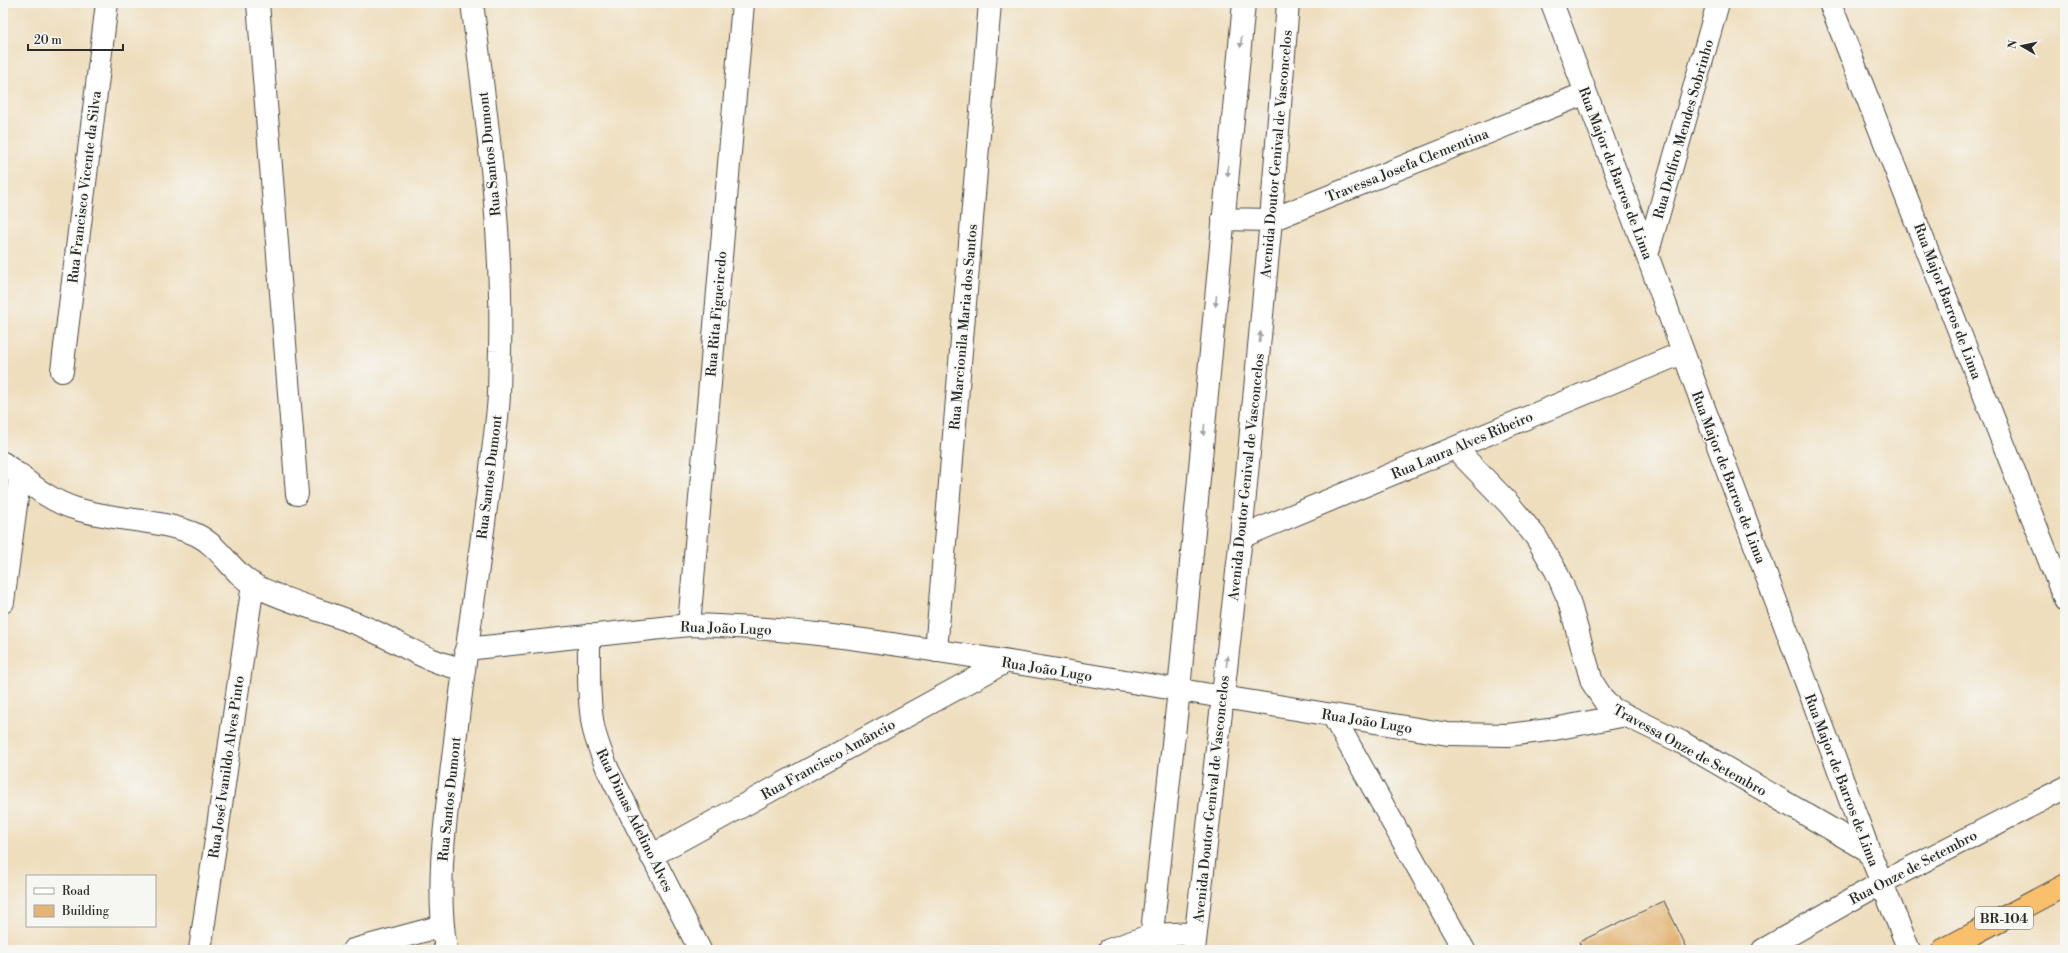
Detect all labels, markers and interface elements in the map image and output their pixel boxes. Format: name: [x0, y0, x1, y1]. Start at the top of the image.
scale bar: [28, 26, 123, 52]
north arrow: [2002, 26, 2042, 66]
street label: Avenida Doutor Genival de Vasconcelos: [1257, 29, 1297, 280]
text: 20 m: [34, 33, 62, 48]
one-way arrow: [1237, 36, 1244, 48]
street label: Rua Delfiro Mendes Sobrinho: [1650, 37, 1718, 221]
text: N: [2006, 39, 2021, 50]
street label: Rua Major de Barros de Lima: [1574, 84, 1657, 263]
street label: Rua Francisco Vicente da Silva: [64, 89, 106, 284]
street label: Rua Santos Dumont: [475, 91, 505, 217]
street label: Travessa Josefa Clementina: [1323, 125, 1492, 207]
one-way arrow: [1225, 165, 1231, 177]
street label: Rua Major Barros de Lima: [1909, 221, 1985, 383]
street label: Rua Marcionila Maria dos Santos: [946, 223, 982, 431]
street label: Rua Rita Figueiredo: [703, 250, 731, 378]
one-way arrow: [1212, 295, 1219, 307]
one-way arrow: [1257, 330, 1263, 343]
street label: Avenida Doutor Genival de Vasconcelos: [1225, 352, 1269, 603]
street label: Rua Major de Barros de Lima: [1687, 388, 1770, 567]
street label: Rua Laura Alves Ribeiro: [1389, 408, 1536, 484]
street label: Rua Santos Dumont: [473, 414, 507, 540]
one-way arrow: [1200, 424, 1207, 436]
street label: Rua João Lugo: [680, 618, 772, 640]
street label: Rua João Lugo: [1000, 654, 1094, 686]
one-way arrow: [1224, 655, 1230, 667]
street label: Rua José Ivanildo Alves Pinto: [205, 674, 249, 860]
street label: Avenida Doutor Genival de Vasconcelos: [1190, 674, 1234, 925]
street label: Rua Major de Barros de Lima: [1800, 691, 1883, 870]
street label: Travessa Onze de Setembro: [1609, 701, 1770, 801]
street label: Rua João Lugo: [1320, 706, 1414, 738]
street label: Rua Francisco Amâncio: [758, 715, 899, 804]
street label: Rua Santos Dumont: [435, 736, 465, 862]
street label: Rua Dimas Adelino Alves: [591, 746, 677, 895]
street label: Rua Onze de Setembro: [1846, 826, 1981, 909]
legend: [26, 875, 156, 927]
text: Road: [62, 884, 90, 899]
text: Building: [61, 904, 110, 919]
road number: BR-104: [1975, 907, 2033, 929]

